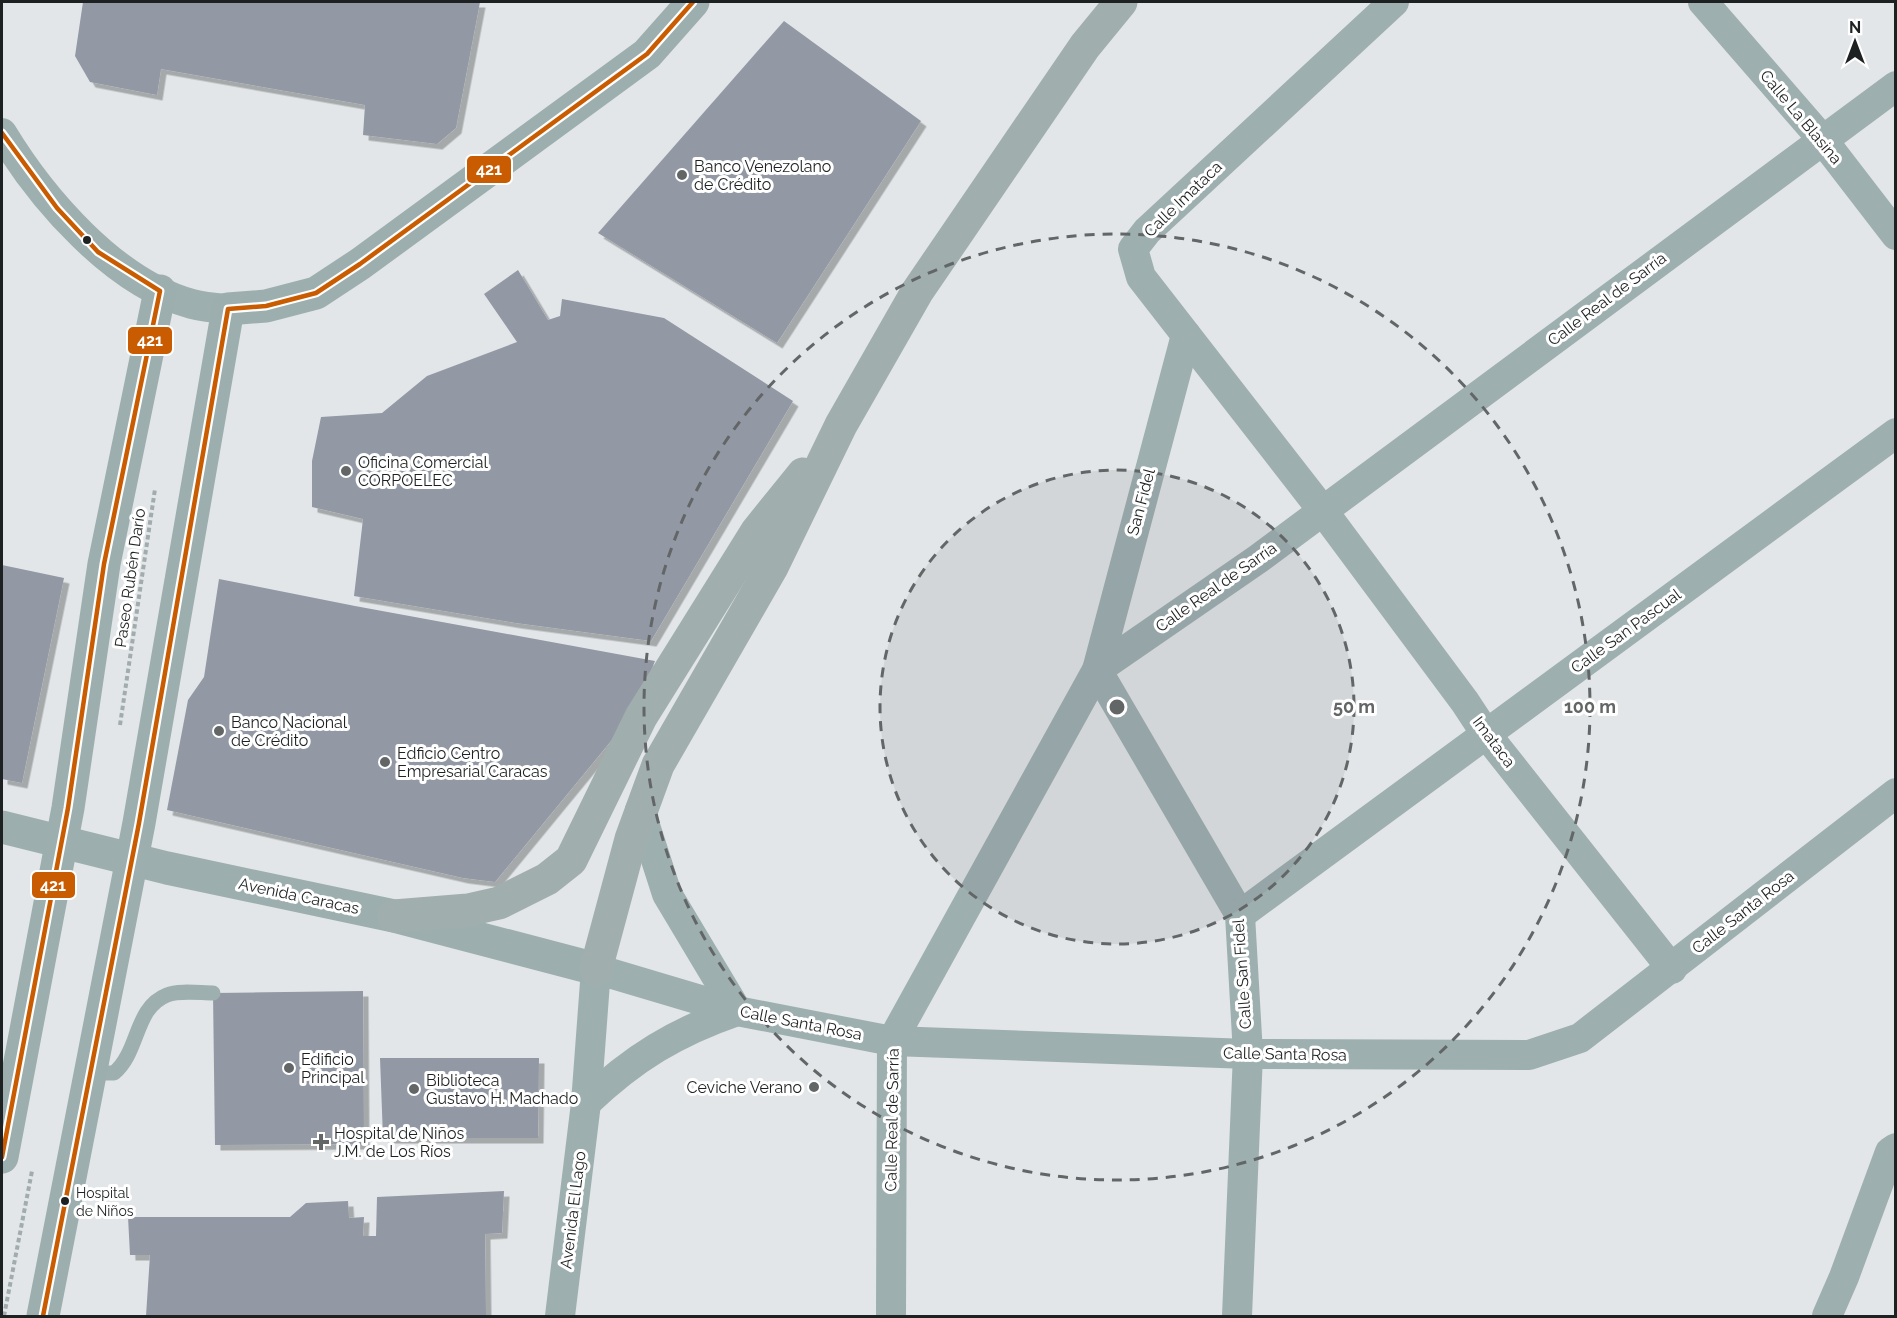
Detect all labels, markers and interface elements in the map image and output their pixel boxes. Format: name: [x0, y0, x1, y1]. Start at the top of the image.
north arrow: [1825, 12, 1885, 72]
text: N: [1849, 18, 1861, 37]
street label: Calle La Blasina: [1756, 66, 1846, 168]
line badge: 421: [466, 155, 512, 184]
place label: Banco Venezolano de Crédito: [694, 157, 831, 194]
street label: Calle Imataca: [1140, 157, 1226, 241]
text: 421: [476, 160, 502, 179]
marker: Banco Venezolano de Crédito: [675, 168, 689, 182]
unlabelled marker: [81, 234, 93, 246]
street label: Calle Real de Sarría: [1544, 248, 1670, 350]
line badge: 421: [127, 326, 173, 355]
text: 421: [137, 331, 163, 350]
place label: Oficina Comercial CORPOELEC: [358, 453, 488, 490]
marker: Oficina Comercial CORPOELEC: [339, 464, 353, 478]
street label: San Fidel: [1123, 466, 1159, 538]
street label: Paseo Rubén Darío: [111, 507, 149, 649]
street label: Calle Real de Sarría: [1152, 538, 1280, 636]
street label: Calle San Pascual: [1567, 584, 1685, 677]
text: 50 m: [1333, 696, 1375, 717]
text: 100 m: [1564, 696, 1616, 717]
centre of rings: [1107, 697, 1127, 717]
place label: Banco Nacional de Crédito: [231, 713, 348, 750]
street label: Imataca: [1469, 713, 1519, 771]
marker: Banco Nacional de Crédito: [212, 724, 226, 738]
place label: Edficio Centro Empresarial Caracas: [397, 744, 548, 781]
marker: Edficio Centro Empresarial Caracas: [378, 755, 392, 769]
street label: Calle Santa Rosa: [1688, 866, 1798, 958]
line badge: 421: [31, 871, 76, 899]
street label: Avenida Caracas: [237, 874, 361, 918]
text: 421: [40, 876, 66, 895]
street label: Calle San Fidel: [1229, 918, 1255, 1030]
street label: Calle Santa Rosa: [738, 1002, 864, 1044]
street label: Calle Santa Rosa: [1223, 1043, 1347, 1065]
street label: Calle Real de Sarría: [881, 1048, 903, 1192]
place label: Edificio Principal: [301, 1050, 365, 1087]
marker: Edificio Principal: [282, 1061, 296, 1075]
place label: Biblioteca Gustavo H. Machado: [426, 1071, 578, 1108]
place label: Ceviche Verano: [686, 1078, 802, 1097]
marker: Ceviche Verano: [807, 1080, 821, 1094]
marker: Biblioteca Gustavo H. Machado: [407, 1082, 421, 1096]
place label: Hospital de Niños J.M. de Los Ríos: [334, 1124, 464, 1161]
marker: Hospital de Niños J.M. de Los Ríos: [312, 1133, 330, 1151]
street label: Avenida El Lago: [556, 1150, 590, 1270]
place label: Hospital de Niños: [76, 1185, 134, 1219]
marker: Hospital de Niños: [59, 1195, 71, 1207]

